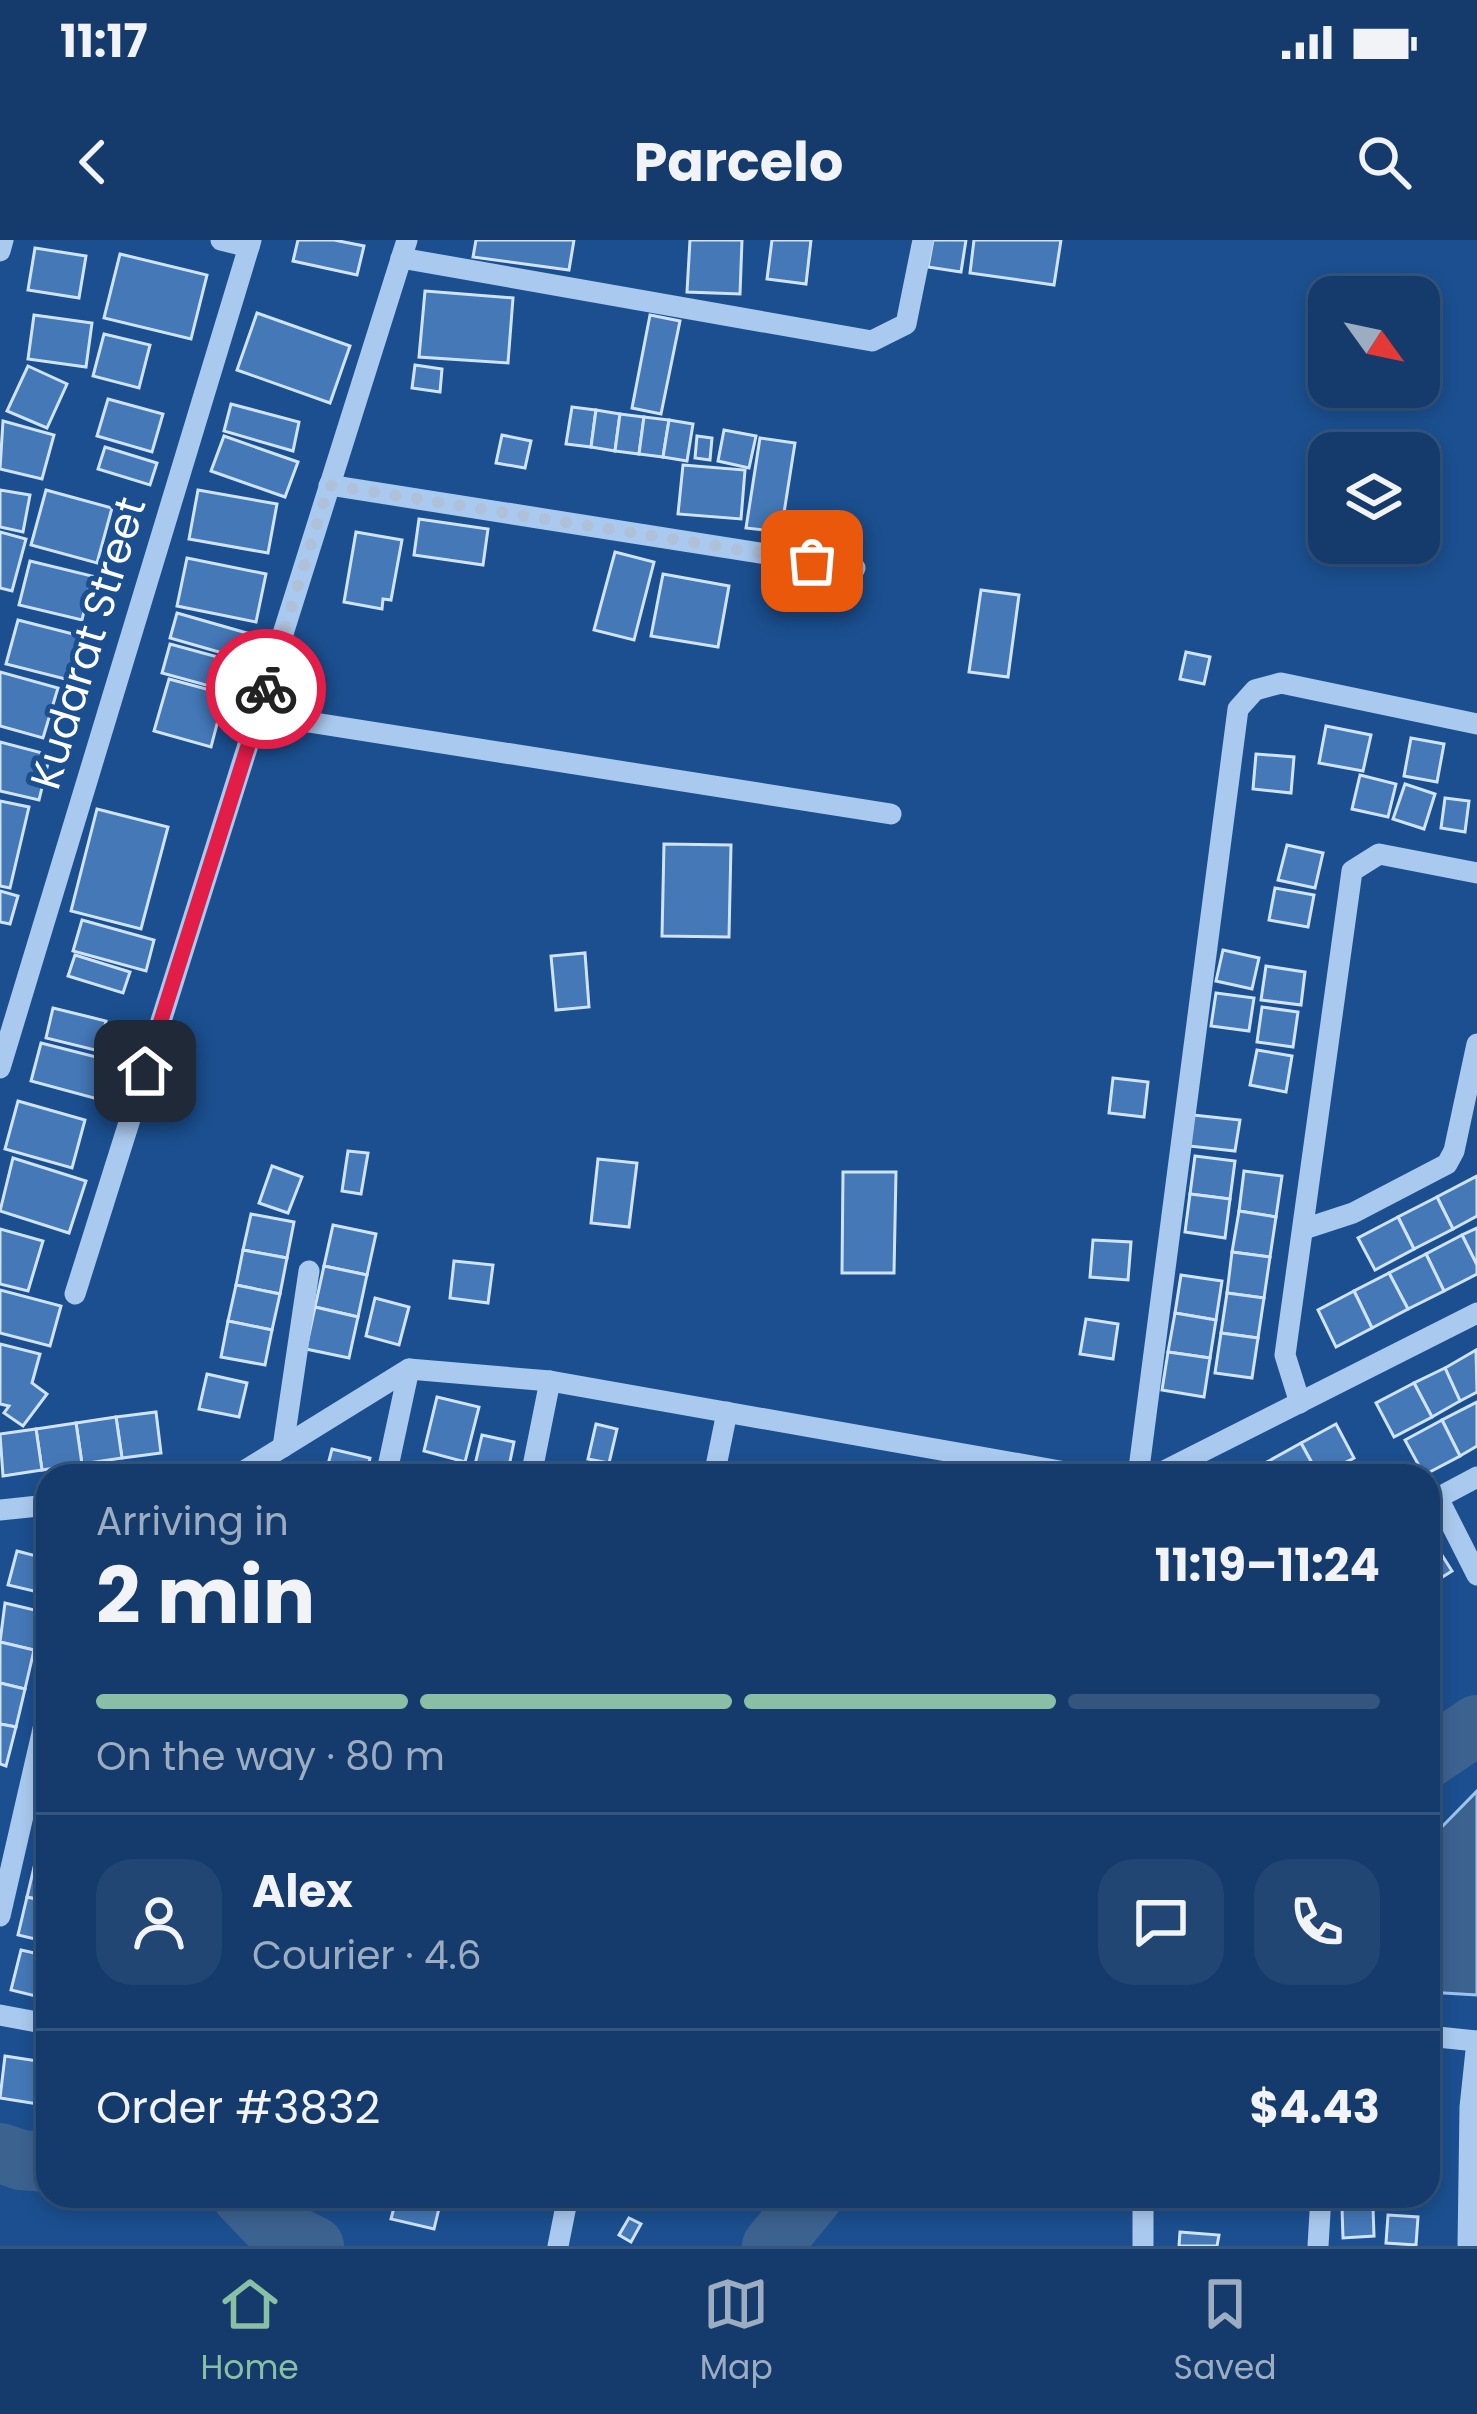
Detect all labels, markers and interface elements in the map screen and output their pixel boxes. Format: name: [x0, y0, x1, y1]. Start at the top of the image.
text: 11:17: [60, 10, 148, 73]
text: Parcelo: [634, 124, 843, 200]
icon: back: [60, 129, 126, 195]
icon: search: [1351, 129, 1417, 195]
north arrow: [1308, 276, 1440, 408]
map controls: [1308, 276, 1440, 564]
button: layers: [1308, 432, 1440, 564]
street label: Kudarat Street: [16, 490, 160, 796]
pin: [761, 510, 863, 612]
icon: bag: [779, 528, 845, 594]
courier: [206, 629, 326, 749]
icon: bike: [233, 656, 299, 722]
pin: [94, 1020, 196, 1122]
icon: home: [112, 1038, 178, 1104]
text: Arriving in: [96, 1494, 289, 1549]
text: 11:19–11:24: [1155, 1534, 1380, 1597]
text: 2 min: [96, 1541, 315, 1650]
text: On the way · 80 m: [96, 1729, 445, 1784]
button: person: [96, 1859, 222, 1985]
button: chat: [1098, 1859, 1224, 1985]
button: phone: [1254, 1859, 1380, 1985]
text: Alex: [252, 1860, 353, 1923]
text: Courier · 4.6: [252, 1928, 481, 1983]
text: Order #3832: [96, 2076, 380, 2139]
text: $4.43: [1250, 2076, 1380, 2139]
tab: Home: [200, 2271, 299, 2393]
tab: Map: [700, 2271, 773, 2393]
tab: Saved: [1174, 2271, 1277, 2393]

